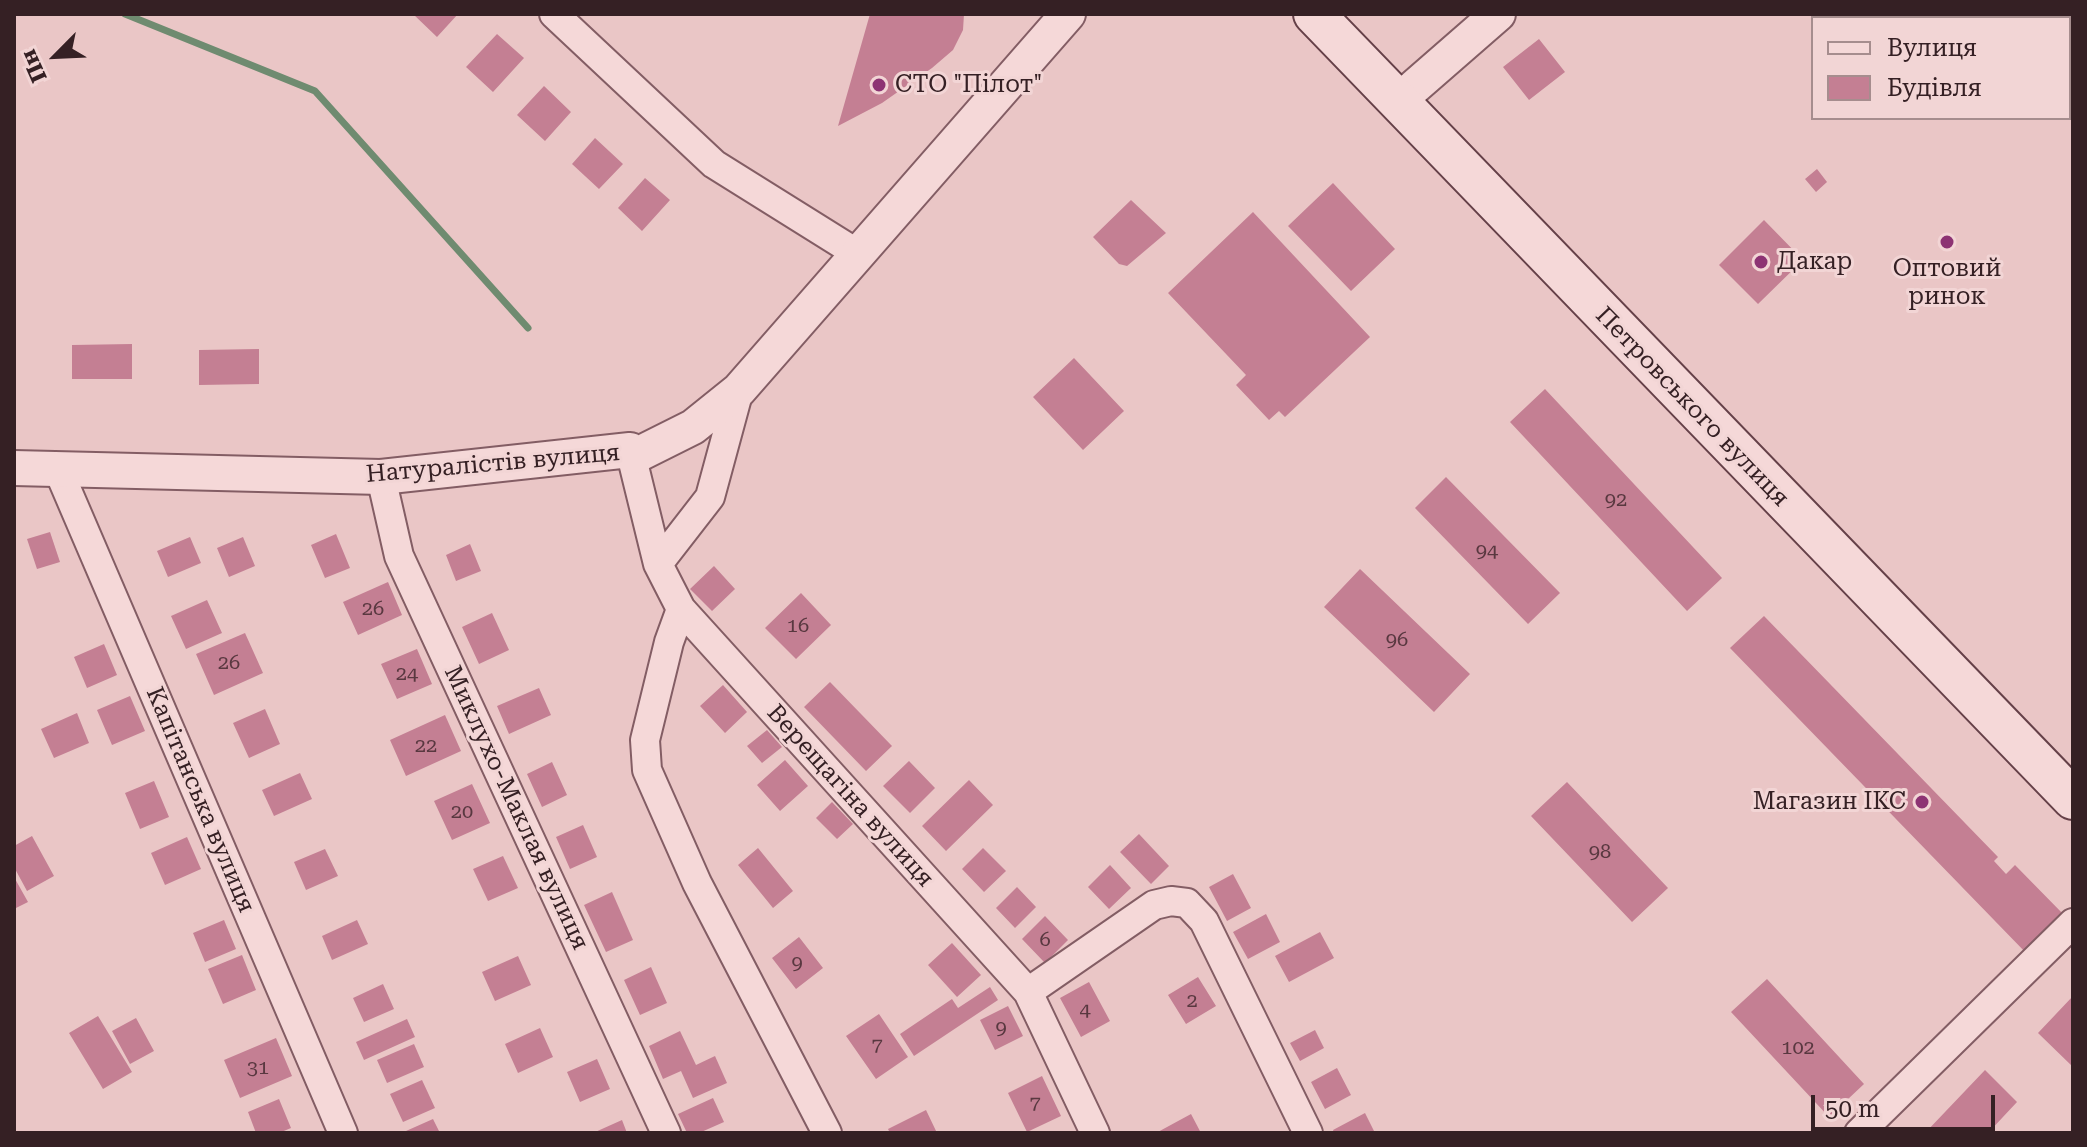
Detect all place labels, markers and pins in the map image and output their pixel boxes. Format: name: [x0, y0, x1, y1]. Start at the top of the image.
place label: СТО "Пілот": [895, 71, 1042, 99]
marker: СТО "Пілот": [870, 76, 888, 94]
marker: Оптовий ринок: [1938, 233, 1956, 251]
place label: Дакар: [1777, 248, 1852, 276]
marker: Дакар: [1752, 253, 1770, 271]
place label: Оптовий ринок: [1893, 255, 2001, 311]
place label: Магазин ІКС: [1753, 788, 1906, 816]
marker: Магазин ІКС: [1913, 793, 1931, 811]

